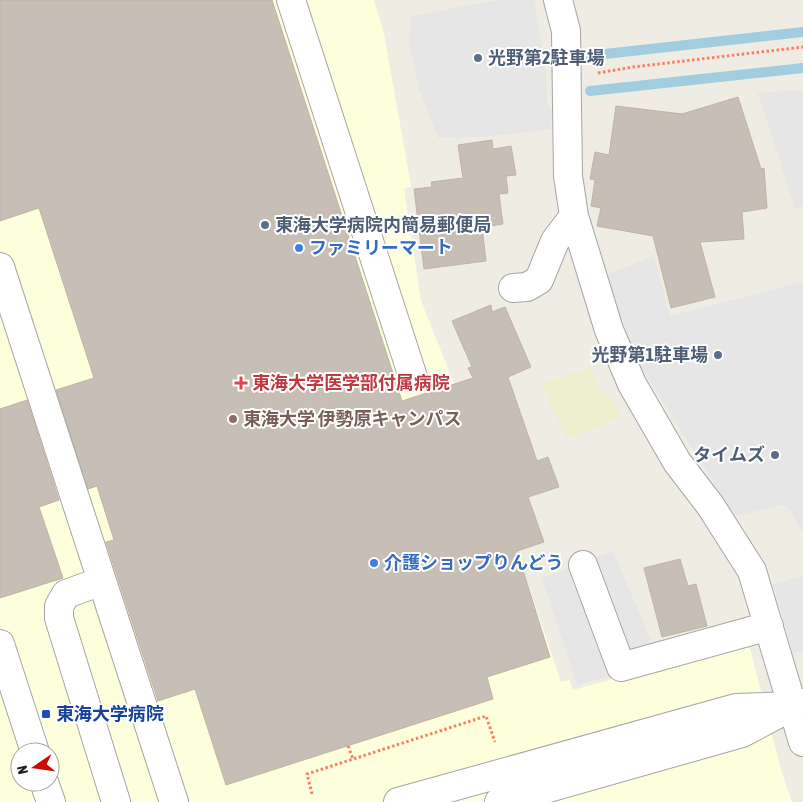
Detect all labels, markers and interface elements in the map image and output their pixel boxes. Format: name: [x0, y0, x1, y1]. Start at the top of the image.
place label: 光野第2駐車場: [488, 47, 604, 68]
marker: 光野第2駐車場: [472, 52, 484, 64]
place label: 東海大学病院内簡易郵便局: [275, 214, 491, 235]
marker: 東海大学病院内簡易郵便局: [259, 219, 271, 231]
place label: ファミリーマート: [309, 237, 453, 258]
marker: ファミリーマート: [293, 242, 305, 254]
place label: 光野第1駐車場: [592, 344, 708, 365]
marker: 光野第1駐車場: [712, 349, 724, 361]
place label: 東海大学医学部付属病院: [252, 372, 450, 393]
marker: 東海大学医学部付属病院: [234, 376, 248, 390]
place label: 東海大学 伊勢原キャンパス: [243, 408, 461, 429]
marker: 東海大学 伊勢原キャンパス: [227, 413, 239, 425]
place label: タイムズ: [693, 444, 765, 465]
marker: タイムズ: [769, 449, 781, 461]
place label: 介護ショップりんどう: [384, 552, 563, 573]
marker: 介護ショップりんどう: [368, 557, 380, 569]
place label: 東海大学病院: [56, 703, 164, 724]
marker: 東海大学病院: [40, 708, 52, 720]
north arrow: [10, 742, 60, 792]
text: N: [14, 764, 31, 776]

